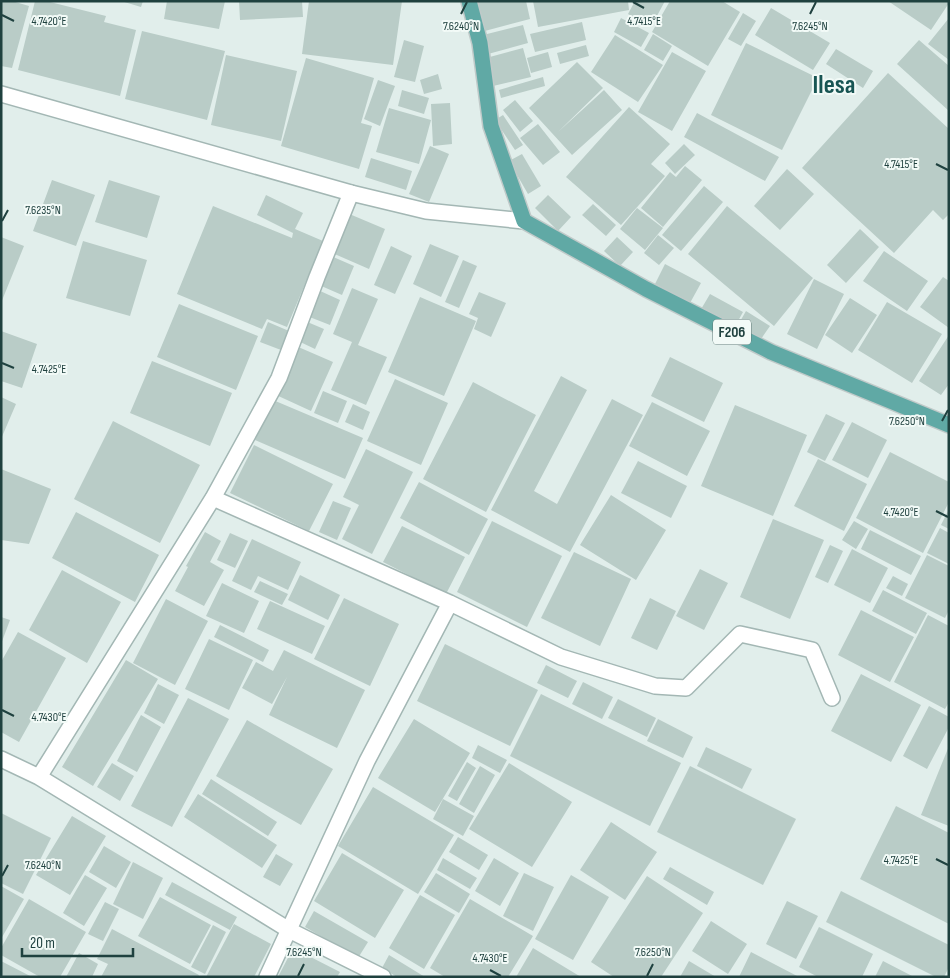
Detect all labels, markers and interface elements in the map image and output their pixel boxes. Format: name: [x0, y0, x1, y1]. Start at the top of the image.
text: 4.7420°E: [32, 14, 67, 29]
text: 4.7415°E: [627, 14, 661, 29]
text: 7.6240°N: [443, 19, 479, 34]
text: 7.6245°N: [792, 19, 828, 34]
district label: Ilesa: [813, 70, 855, 101]
text: 4.7415°E: [884, 157, 918, 172]
text: 7.6235°N: [25, 203, 61, 218]
road number: F206: [713, 320, 751, 344]
text: 4.7425°E: [32, 362, 66, 377]
text: 7.6250°N: [889, 414, 925, 429]
text: 4.7420°E: [884, 505, 919, 520]
text: 4.7430°E: [31, 710, 67, 725]
text: 4.7425°E: [884, 853, 918, 868]
text: 7.6240°N: [25, 858, 61, 873]
scale bar: [22, 926, 134, 958]
text: 20 m: [30, 934, 55, 953]
text: 7.6245°N: [286, 945, 322, 960]
text: 7.6250°N: [635, 945, 671, 960]
text: 4.7430°E: [472, 951, 508, 966]

